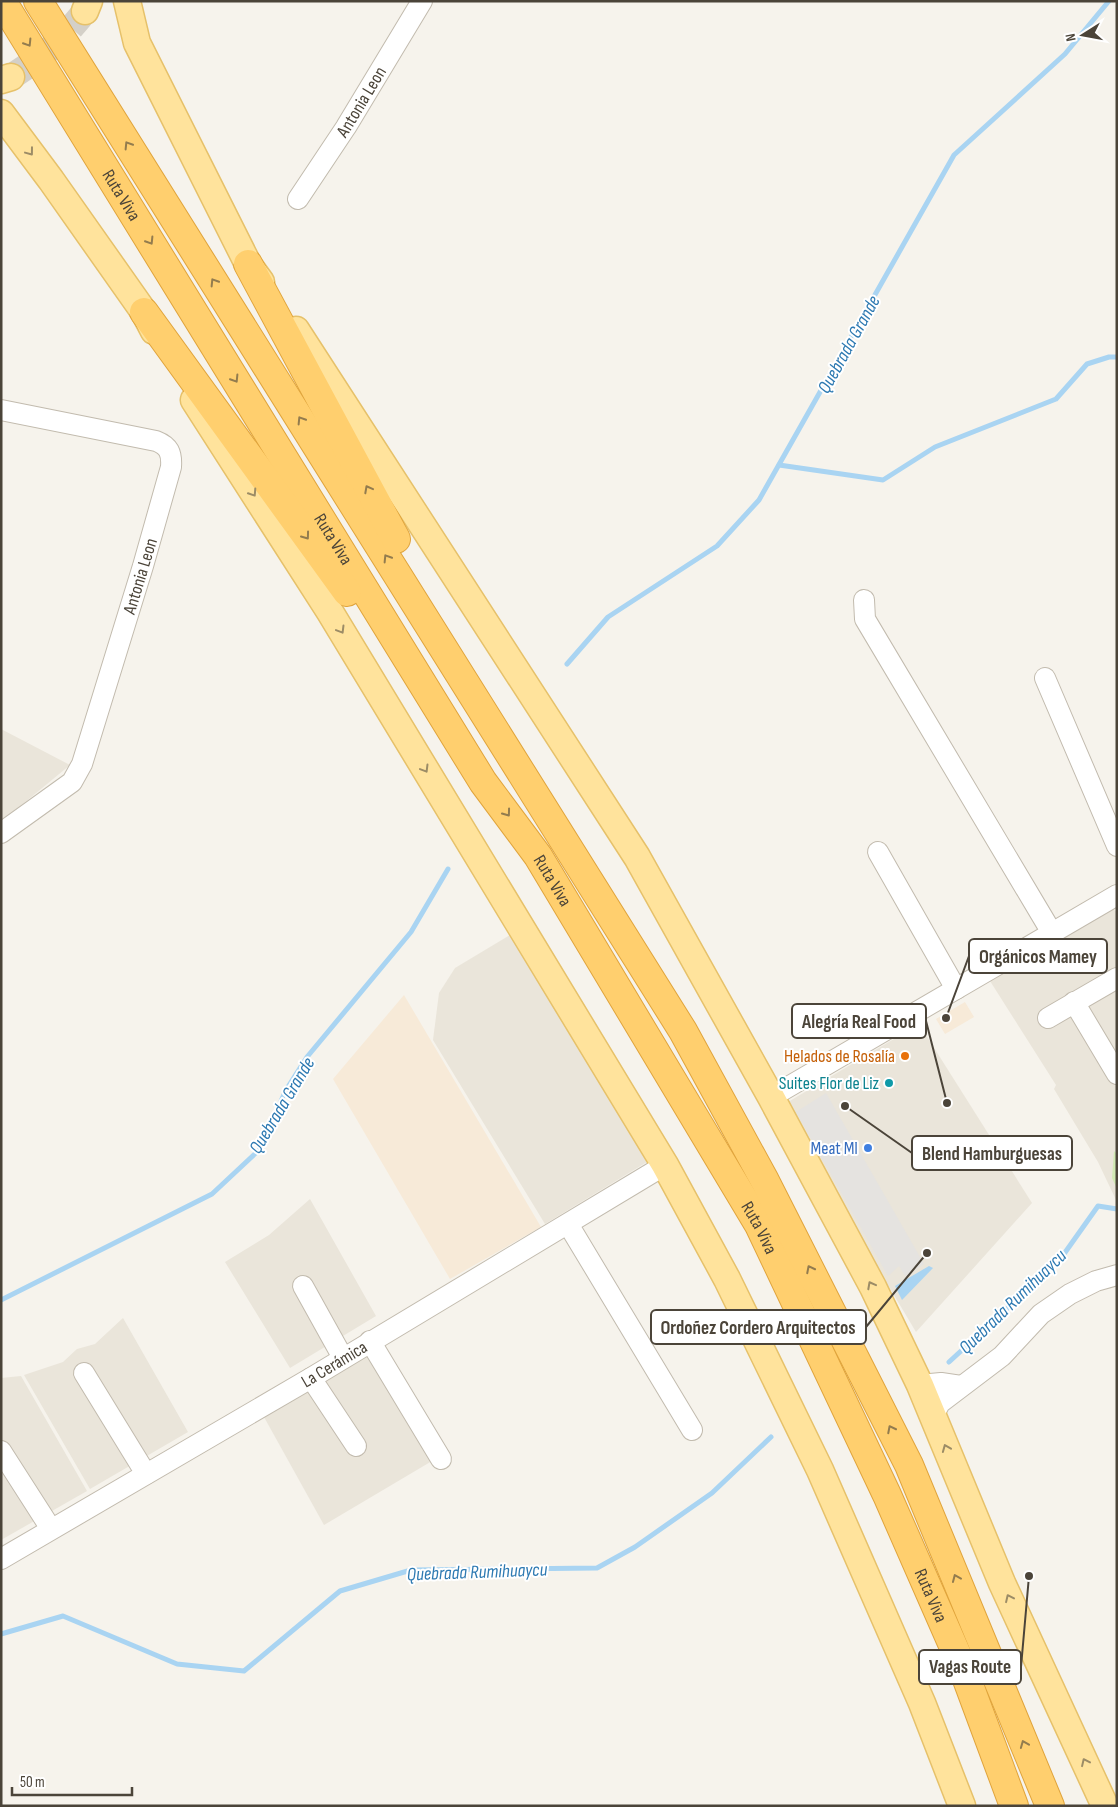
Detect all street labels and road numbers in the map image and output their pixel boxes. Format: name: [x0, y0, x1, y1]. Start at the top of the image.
street label: Antonia Leon: [332, 63, 391, 142]
street label: Ruta Viva: [97, 166, 145, 225]
street label: Ruta Viva: [309, 510, 357, 569]
street label: Antonia Leon: [119, 536, 162, 618]
street label: Ruta Viva: [529, 851, 576, 910]
street label: Ruta Viva: [736, 1198, 781, 1257]
street label: La Cerámica: [298, 1337, 371, 1392]
street label: Ruta Viva: [910, 1566, 952, 1626]

